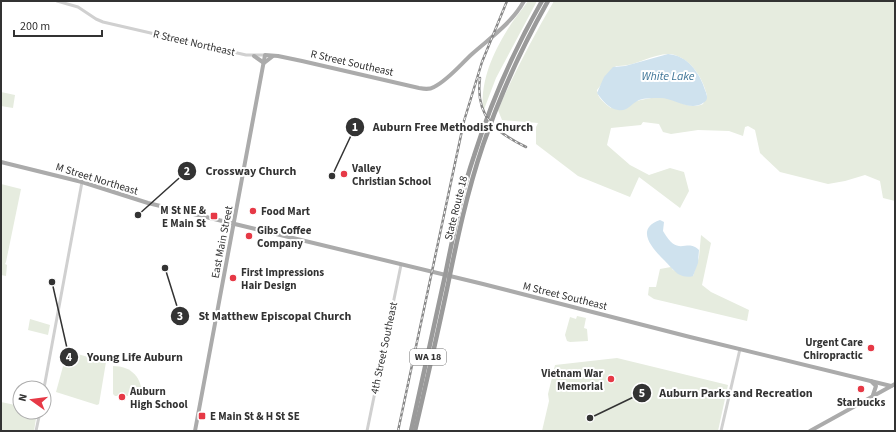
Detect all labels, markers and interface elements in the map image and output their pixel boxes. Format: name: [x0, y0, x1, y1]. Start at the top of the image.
scale bar: [14, 12, 102, 38]
text: 200 m: [20, 18, 50, 35]
street label: R Street Northeast: [151, 26, 237, 60]
street label: R Street Southeast: [309, 46, 395, 80]
water label: White Lake: [641, 68, 695, 85]
callout: Auburn Free Methodist Church: [345, 115, 541, 139]
text: 1: [352, 119, 358, 136]
text: Auburn Free Methodist Church: [372, 119, 533, 136]
street label: M Street Northeast: [54, 159, 140, 199]
callout: Crossway Church: [177, 159, 304, 183]
place label: Valley Christian School: [351, 161, 432, 189]
text: 2: [184, 163, 190, 180]
text: Crossway Church: [206, 163, 297, 180]
marker: Valley Christian School: [339, 169, 349, 179]
street label: State Route 18: [441, 174, 471, 242]
place label: M St NE & E Main St: [160, 203, 207, 231]
street label: East Main Street: [208, 204, 236, 280]
place label: Food Mart: [261, 204, 311, 219]
marker: Food Mart: [248, 206, 258, 216]
marker: M St NE & E Main St: [209, 211, 219, 221]
place label: Gibs Coffee Company: [257, 223, 312, 251]
marker: Gibs Coffee Company: [244, 231, 254, 241]
place label: First Impressions Hair Design: [241, 265, 324, 293]
marker: First Impressions Hair Design: [228, 273, 238, 283]
street label: M Street Southeast: [521, 278, 609, 314]
street label: 4th Street Southeast: [367, 300, 401, 395]
callout: St Matthew Episcopal Church: [170, 304, 359, 328]
text: 3: [177, 308, 183, 325]
text: St Matthew Episcopal Church: [199, 308, 352, 325]
place label: Urgent Care Chiropractic: [803, 335, 863, 363]
marker: Urgent Care Chiropractic: [866, 343, 876, 353]
callout: Young Life Auburn: [59, 345, 191, 369]
text: 4: [66, 349, 73, 366]
text: Young Life Auburn: [86, 349, 183, 366]
road number: WA 18: [410, 349, 446, 365]
place label: Vietnam War Memorial: [540, 366, 604, 394]
marker: Vietnam War Memorial: [606, 374, 616, 384]
north arrow: [12, 380, 52, 420]
callout: Auburn Parks and Recreation: [632, 381, 821, 405]
place label: Auburn High School: [129, 384, 189, 412]
marker: Starbucks: [856, 384, 866, 394]
text: 5: [639, 385, 645, 402]
text: Auburn Parks and Recreation: [658, 385, 813, 402]
text: N: [15, 392, 31, 403]
marker: Auburn High School: [117, 392, 127, 402]
place label: Starbucks: [837, 395, 885, 410]
place label: E Main St & H St SE: [210, 409, 300, 424]
marker: E Main St & H St SE: [197, 411, 207, 421]

